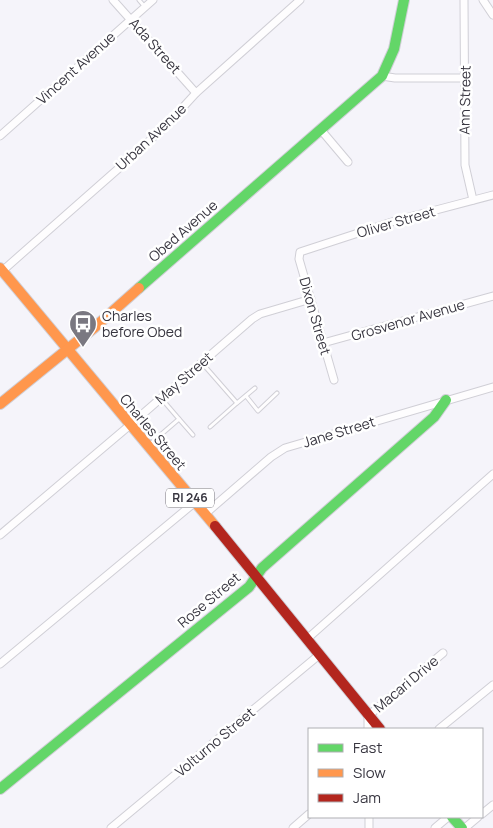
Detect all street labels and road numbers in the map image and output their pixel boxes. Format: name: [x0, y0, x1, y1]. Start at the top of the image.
street label: Ada Street: [125, 14, 186, 78]
street label: Vincent Avenue: [32, 27, 119, 108]
street label: Ann Street: [454, 65, 475, 135]
street label: Urban Avenue: [111, 99, 190, 174]
street label: Obed Avenue: [144, 195, 221, 266]
street label: Oliver Street: [354, 201, 438, 242]
street label: Dixon Street: [295, 275, 336, 357]
street label: Grosvenor Avenue: [349, 294, 467, 345]
street label: May Street: [151, 347, 217, 408]
street label: Charles Street: [116, 390, 191, 474]
street label: Jane Street: [300, 411, 378, 452]
road number: RI 246: [166, 488, 214, 508]
street label: Rose Street: [173, 568, 244, 631]
street label: Macari Drive: [369, 651, 442, 716]
street label: Volturno Street: [171, 702, 259, 781]

